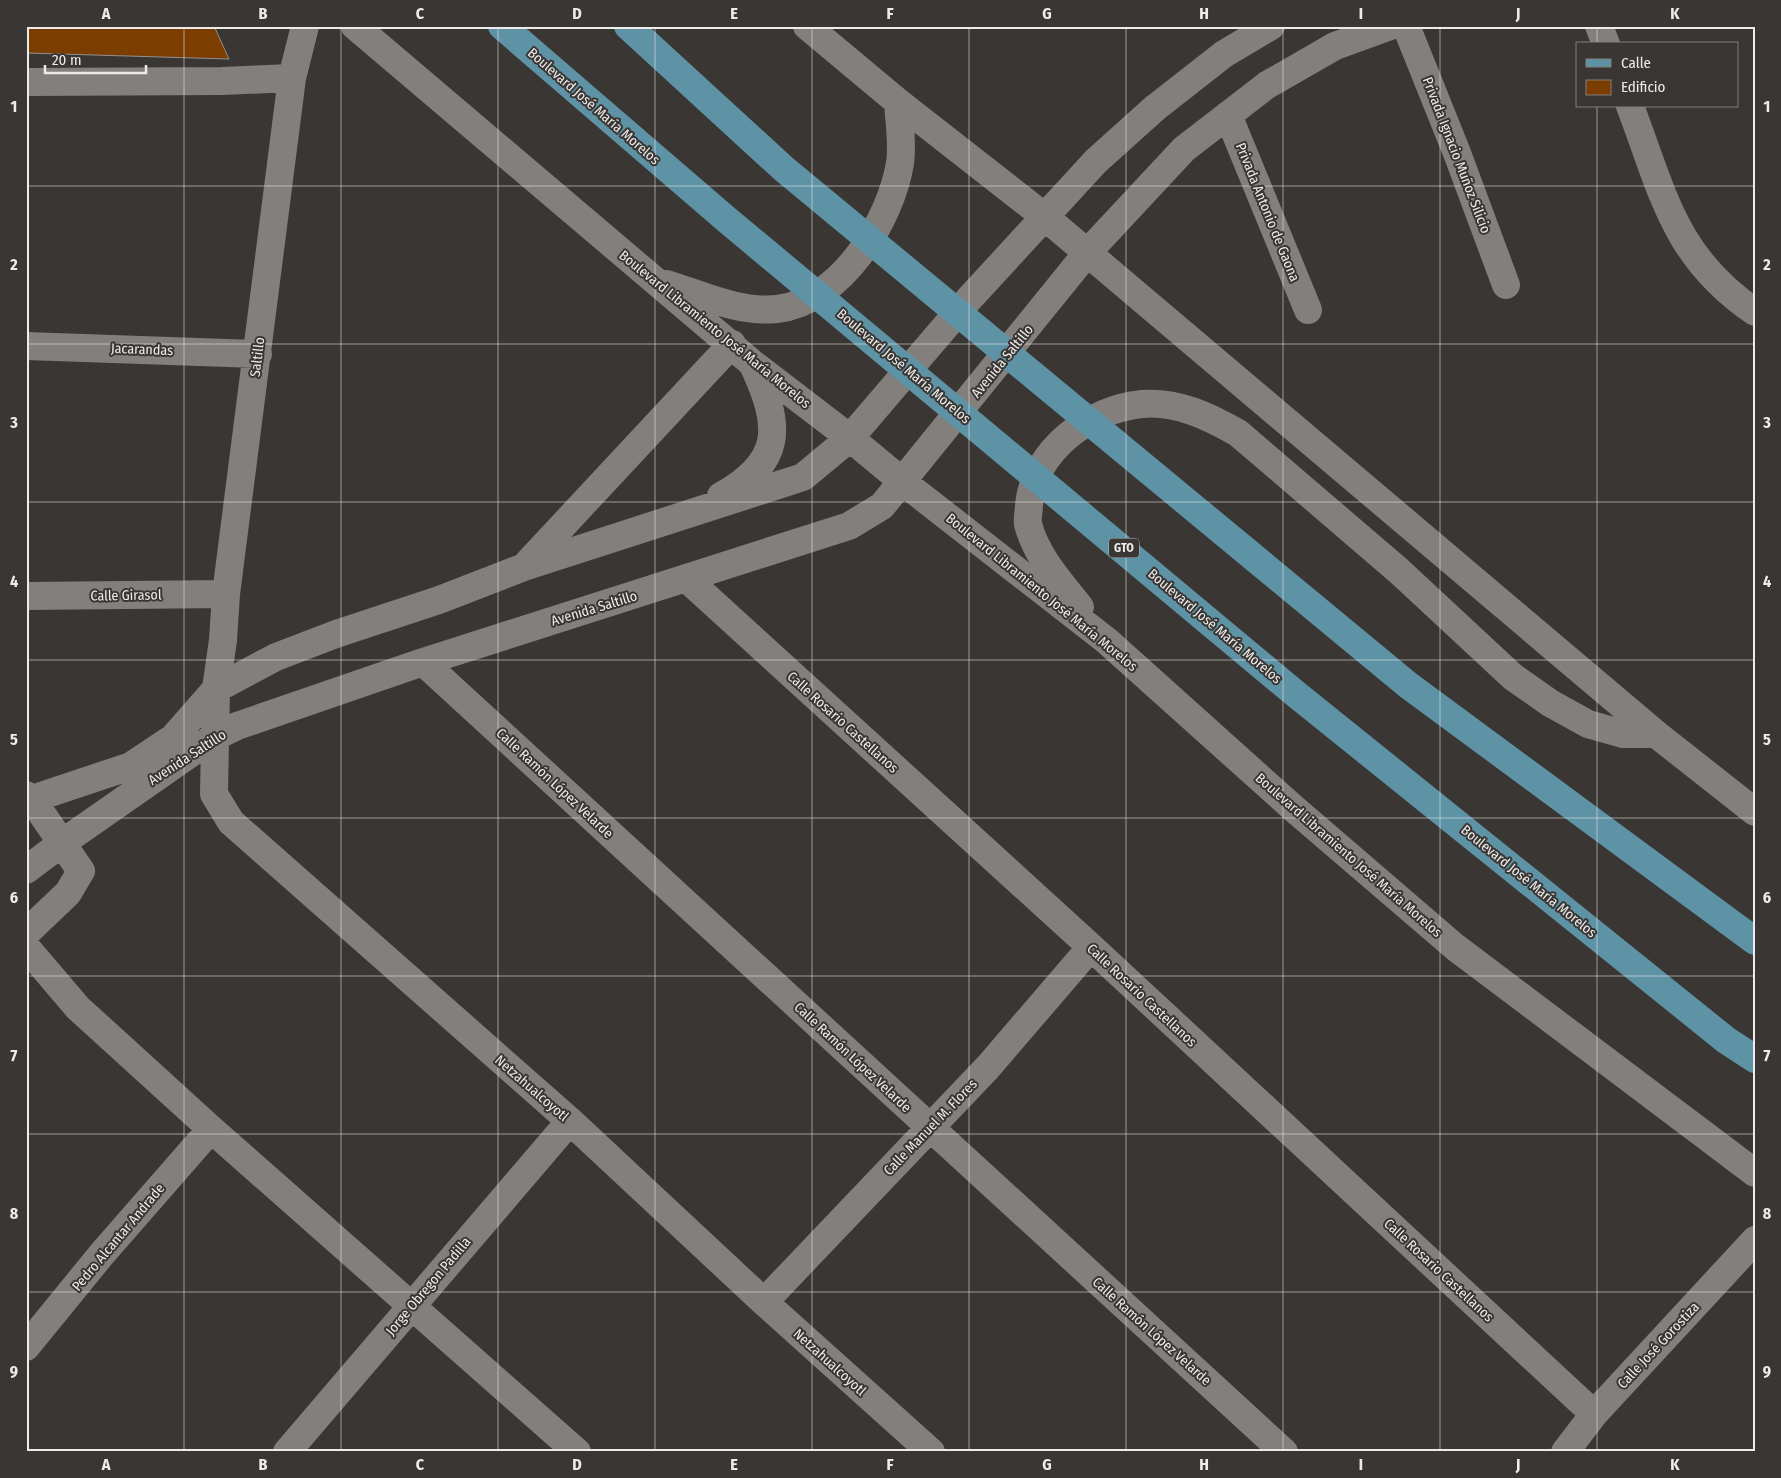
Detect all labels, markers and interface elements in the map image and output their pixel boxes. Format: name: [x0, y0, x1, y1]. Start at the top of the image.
text: A: [101, 4, 111, 23]
text: B: [259, 4, 268, 23]
text: C: [416, 4, 425, 23]
text: D: [572, 4, 582, 23]
text: E: [730, 4, 738, 23]
text: F: [886, 4, 894, 23]
text: G: [1042, 4, 1052, 23]
text: H: [1199, 4, 1209, 23]
text: I: [1359, 4, 1363, 23]
text: J: [1515, 4, 1520, 23]
text: K: [1670, 4, 1680, 23]
scale bar: [45, 42, 146, 74]
legend: [1576, 42, 1738, 108]
street label: Boulevard José María Morelos: [524, 44, 663, 168]
text: 20 m: [52, 51, 82, 69]
text: Calle: [1621, 54, 1651, 72]
street label: Privada Ignacio Muñoz Silicio: [1419, 75, 1494, 236]
text: Edificio: [1621, 78, 1666, 96]
text: 1: [11, 97, 17, 116]
text: 1: [1764, 97, 1770, 116]
street label: Privada Antonio de Gaona: [1232, 140, 1303, 284]
street label: Boulevard Libramiento José María Morelos: [615, 247, 814, 412]
text: 2: [9, 255, 18, 274]
text: 2: [1762, 255, 1771, 274]
street label: Boulevard José María Morelos: [833, 305, 974, 427]
street label: Avenida Saltillo: [968, 321, 1037, 401]
street label: Saltillo: [247, 336, 268, 378]
street label: Jacarandas: [111, 340, 173, 359]
text: 3: [9, 413, 18, 432]
text: 3: [1762, 413, 1771, 432]
street label: Boulevard Libramiento José María Morelos: [942, 510, 1141, 675]
road number: GTO: [1109, 538, 1139, 558]
street label: Boulevard José María Morelos: [1144, 565, 1285, 687]
text: 4: [10, 572, 18, 591]
text: 4: [1763, 572, 1771, 591]
street label: Calle Girasol: [90, 586, 162, 605]
street label: Avenida Saltillo: [549, 587, 639, 630]
street label: Calle Rosario Castellanos: [784, 668, 902, 777]
street label: Calle Ramón López Velarde: [493, 725, 617, 842]
street label: Avenida Saltillo: [145, 726, 229, 789]
text: 5: [10, 730, 18, 749]
text: 5: [1763, 730, 1771, 749]
street label: Boulevard Libramiento José María Morelos: [1252, 770, 1445, 941]
street label: Boulevard José María Morelos: [1457, 821, 1600, 941]
text: 6: [10, 888, 18, 907]
text: 6: [1763, 888, 1771, 907]
street label: Calle Rosario Castellanos: [1083, 940, 1200, 1051]
street label: Calle Ramón López Velarde: [791, 999, 915, 1116]
text: 7: [11, 1046, 18, 1065]
text: 7: [1764, 1046, 1771, 1065]
street label: Netzahualcoyotl: [491, 1052, 572, 1125]
street label: Calle Manuel M. Flores: [880, 1076, 981, 1179]
street label: Pedro Alcantar Andrade: [68, 1180, 168, 1295]
text: 8: [10, 1204, 19, 1223]
text: 8: [1763, 1204, 1772, 1223]
street label: Calle Rosario Castellanos: [1380, 1215, 1497, 1326]
street label: Jorge Obregon Padilla: [382, 1234, 475, 1339]
street label: Calle Ramón López Velarde: [1089, 1274, 1215, 1389]
street label: Calle José Gorostiza: [1614, 1298, 1703, 1392]
street label: Netzahualcoyotl: [790, 1325, 870, 1400]
text: 9: [10, 1362, 18, 1381]
text: 9: [1763, 1362, 1771, 1381]
text: A: [101, 1455, 111, 1474]
text: B: [259, 1455, 268, 1474]
text: C: [416, 1455, 425, 1474]
text: D: [572, 1455, 582, 1474]
text: E: [730, 1455, 738, 1474]
text: F: [886, 1455, 894, 1474]
text: G: [1042, 1455, 1052, 1474]
text: H: [1199, 1455, 1209, 1474]
text: I: [1359, 1455, 1363, 1474]
text: J: [1515, 1455, 1520, 1474]
text: K: [1670, 1455, 1680, 1474]

